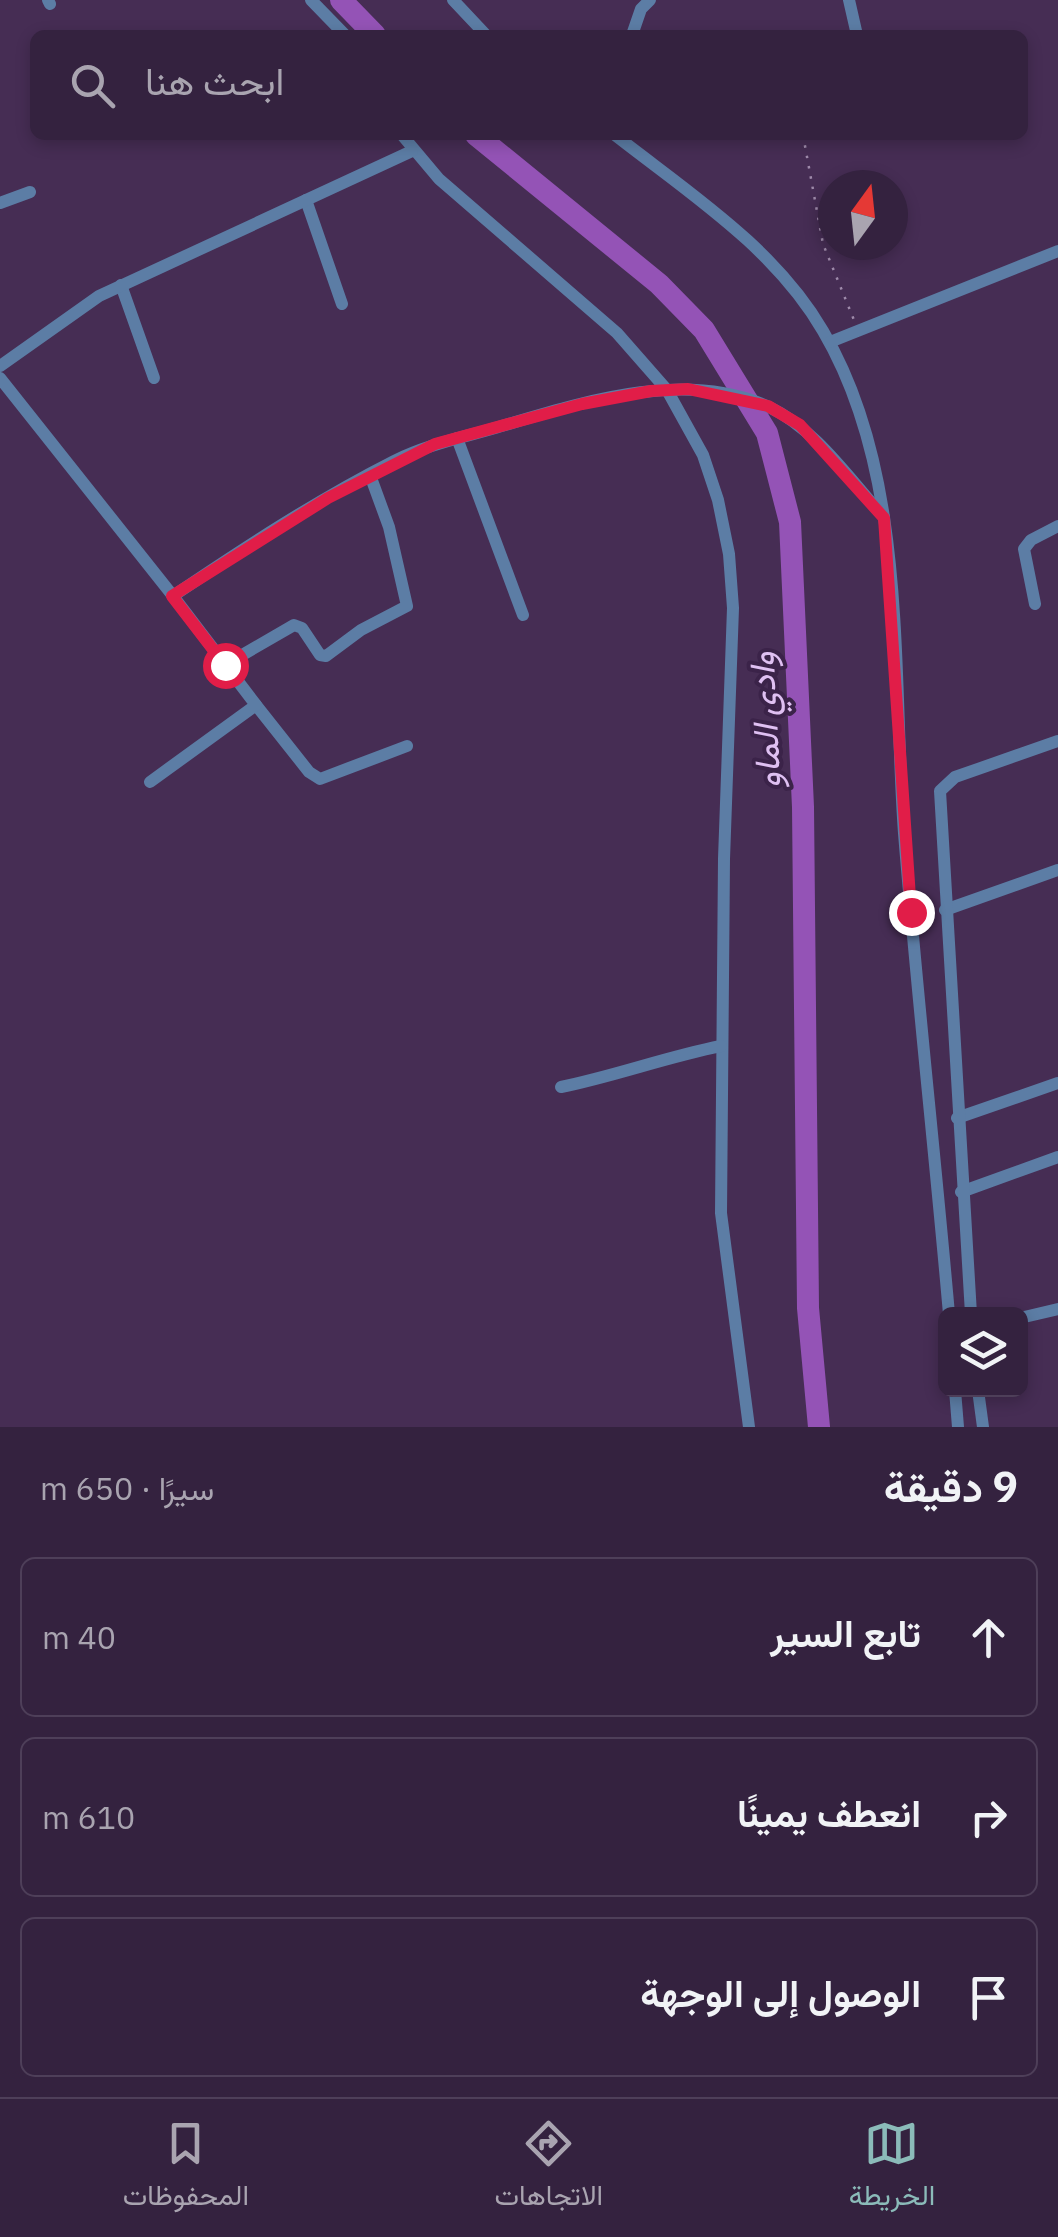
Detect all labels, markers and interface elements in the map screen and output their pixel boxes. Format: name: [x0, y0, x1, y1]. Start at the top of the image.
search box: [30, 30, 1028, 140]
text: ابحث هنا: [145, 56, 284, 105]
icon: search: [65, 58, 120, 113]
north arrow: [818, 170, 908, 260]
route start: [203, 643, 249, 689]
water label: وادي الماو: [737, 650, 797, 789]
route end: [889, 890, 935, 936]
map controls: [938, 1307, 1028, 1397]
button: layers: [938, 1307, 1028, 1397]
text: 9 دقيقة: [884, 1459, 1018, 1514]
text: سيرًا · 650 m: [40, 1467, 214, 1509]
text: تابع السير: [770, 1608, 921, 1657]
icon: ahead: [961, 1610, 1016, 1665]
text: 40 m: [42, 1616, 116, 1658]
text: انعطف يمينًا: [737, 1788, 921, 1837]
icon: right: [961, 1790, 1016, 1845]
text: 610 m: [42, 1796, 135, 1838]
text: الوصول إلى الوجهة: [640, 1968, 921, 2017]
icon: arrive: [961, 1970, 1016, 2025]
tab: المحفوظات: [123, 2116, 249, 2220]
tab: الاتجاهات: [494, 2116, 603, 2220]
tab: الخريطة: [849, 2116, 935, 2220]

